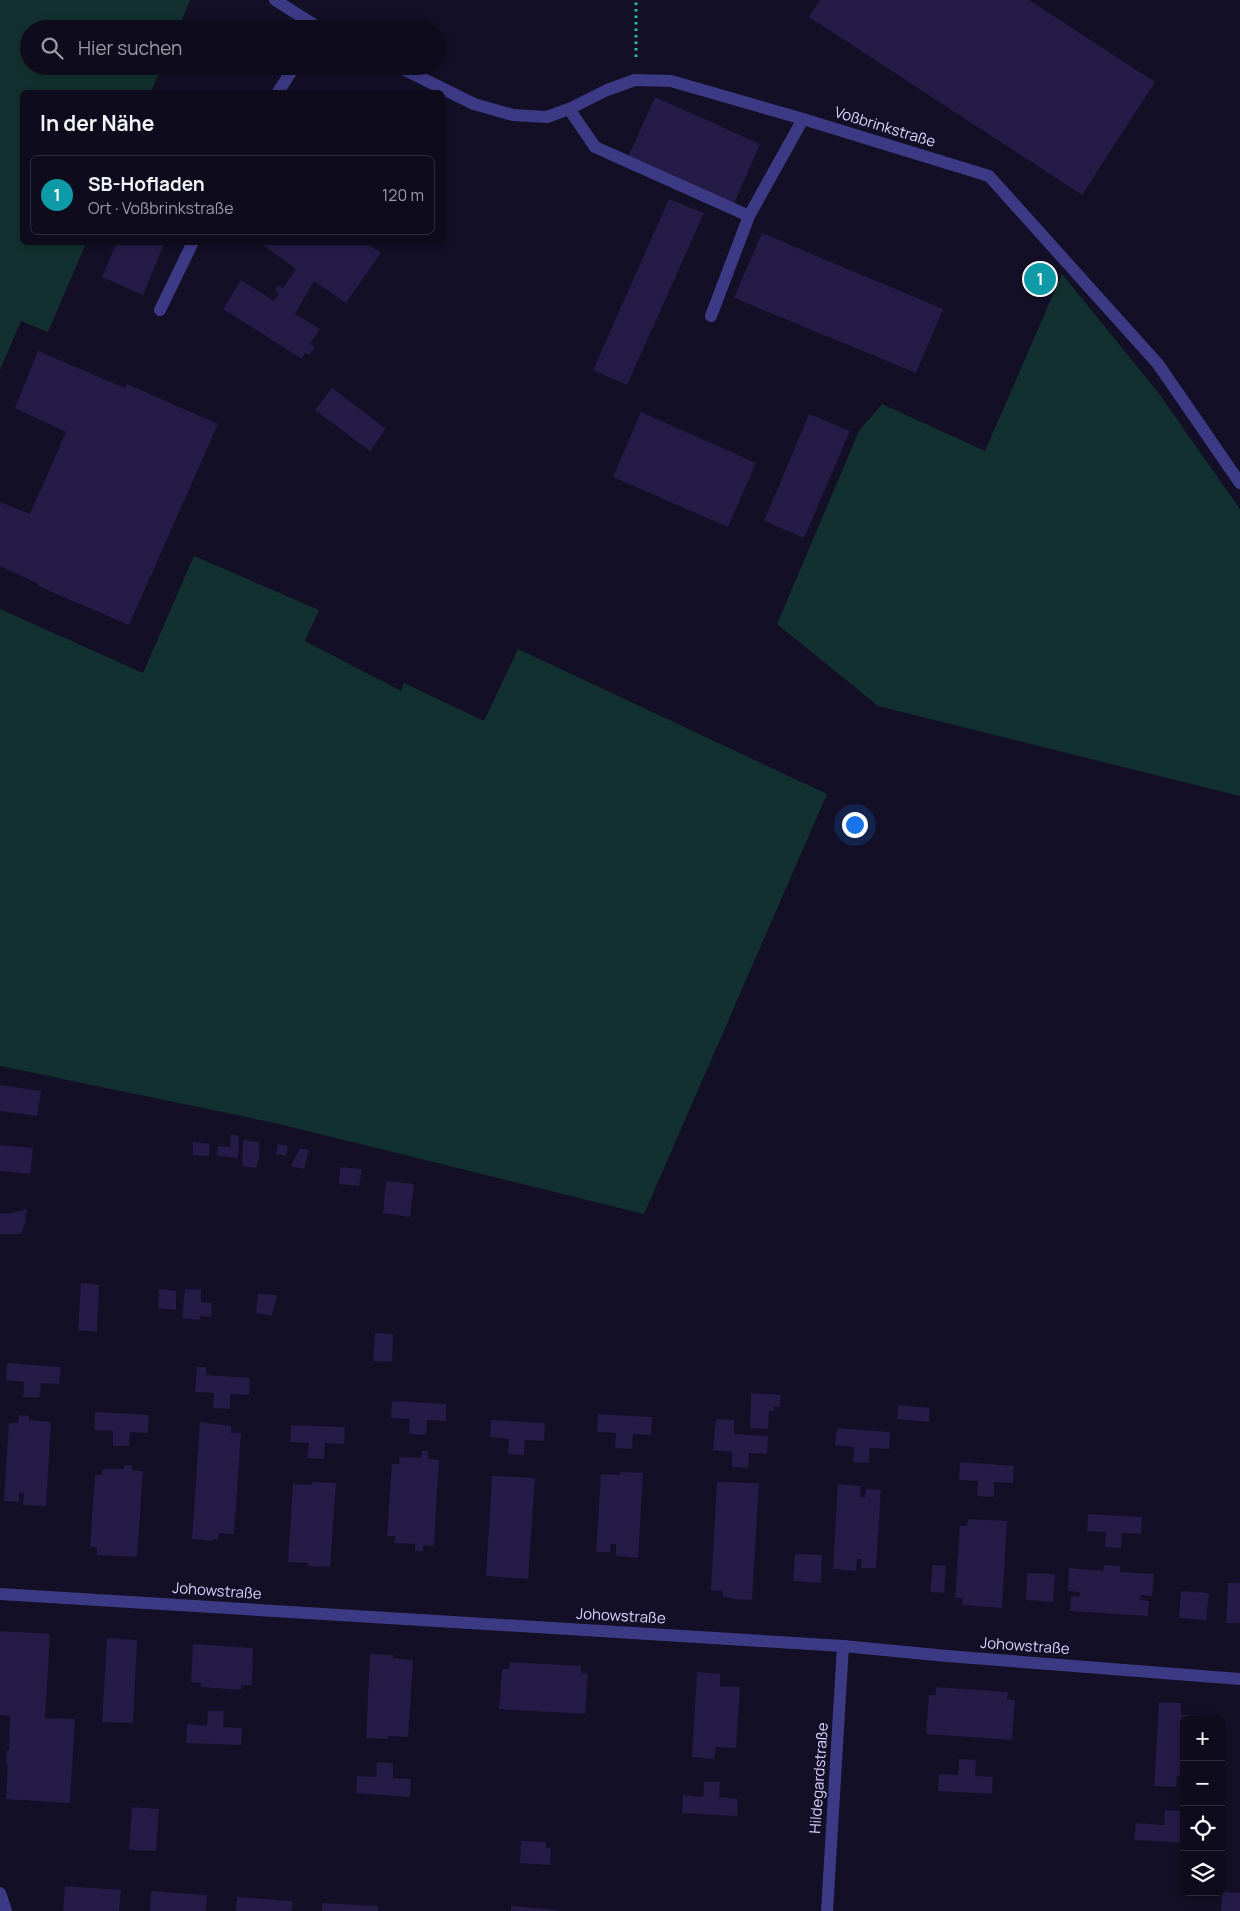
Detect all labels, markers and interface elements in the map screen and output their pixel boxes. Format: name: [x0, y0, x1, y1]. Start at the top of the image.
search box: [20, 20, 445, 75]
icon: search: [38, 34, 66, 62]
text: Hier suchen: [78, 35, 182, 61]
street label: Voßbrinkstraße: [832, 101, 939, 152]
text: In der Nähe: [40, 109, 154, 137]
text: SB-Hofladen: [88, 171, 205, 197]
text: 1: [53, 184, 61, 206]
text: 120 m: [382, 184, 424, 206]
text: Ort · Voßbrinkstraße: [88, 197, 234, 219]
pin: 1: [1024, 260, 1056, 298]
your location: [842, 812, 868, 838]
street label: Johowstraße: [172, 1577, 263, 1604]
street label: Johowstraße: [576, 1603, 667, 1628]
street label: Johowstraße: [980, 1632, 1071, 1659]
map controls: [1180, 1716, 1225, 1896]
button: +: [1180, 1716, 1225, 1761]
street label: Hildegardstraße: [804, 1721, 833, 1834]
button: −: [1180, 1761, 1225, 1806]
button: locate: [1180, 1806, 1225, 1851]
button: layers: [1180, 1851, 1225, 1896]

